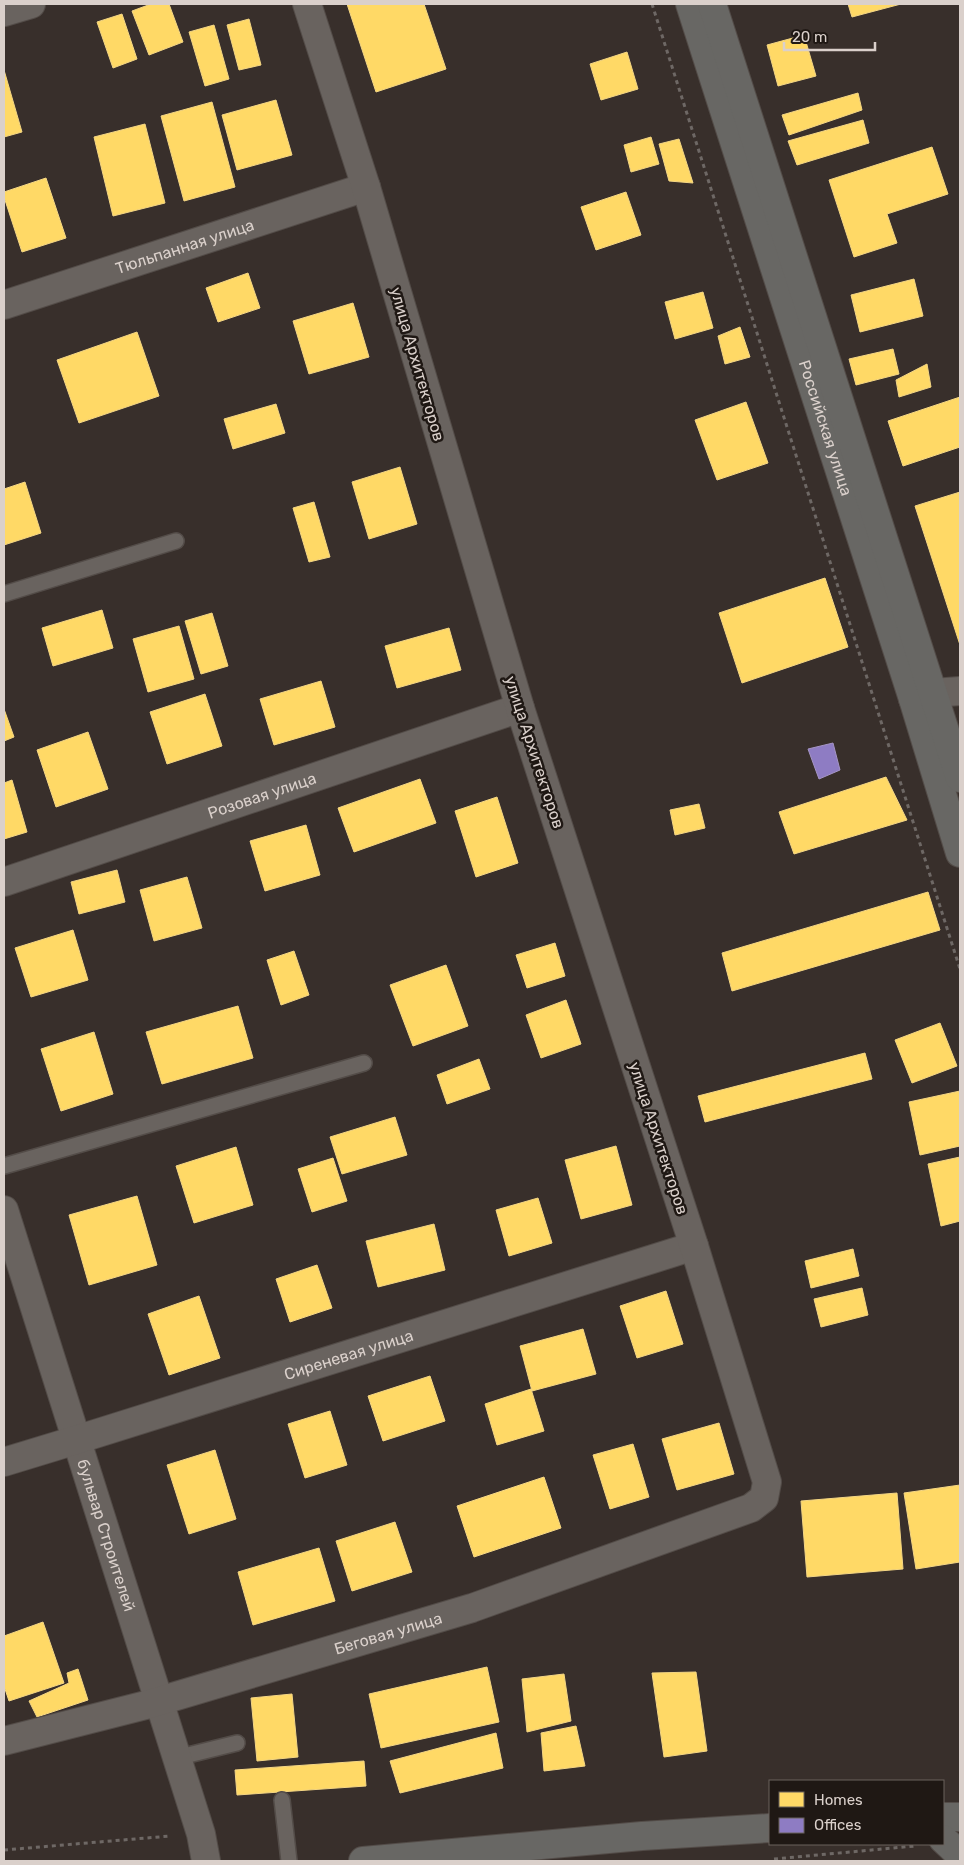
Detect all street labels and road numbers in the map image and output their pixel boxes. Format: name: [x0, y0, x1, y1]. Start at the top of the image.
street label: Тюльпанная улица: [113, 215, 256, 278]
street label: улица Архитекторов: [386, 285, 449, 443]
street label: Российская улица: [795, 358, 856, 498]
street label: улица Архитекторов: [501, 673, 568, 831]
street label: Розовая улица: [205, 768, 319, 823]
street label: улица Архитекторов: [625, 1059, 692, 1217]
street label: Сиреневая улица: [282, 1326, 416, 1384]
street label: бульвар Строителей: [73, 1457, 139, 1614]
street label: Беговая улица: [332, 1608, 444, 1658]

